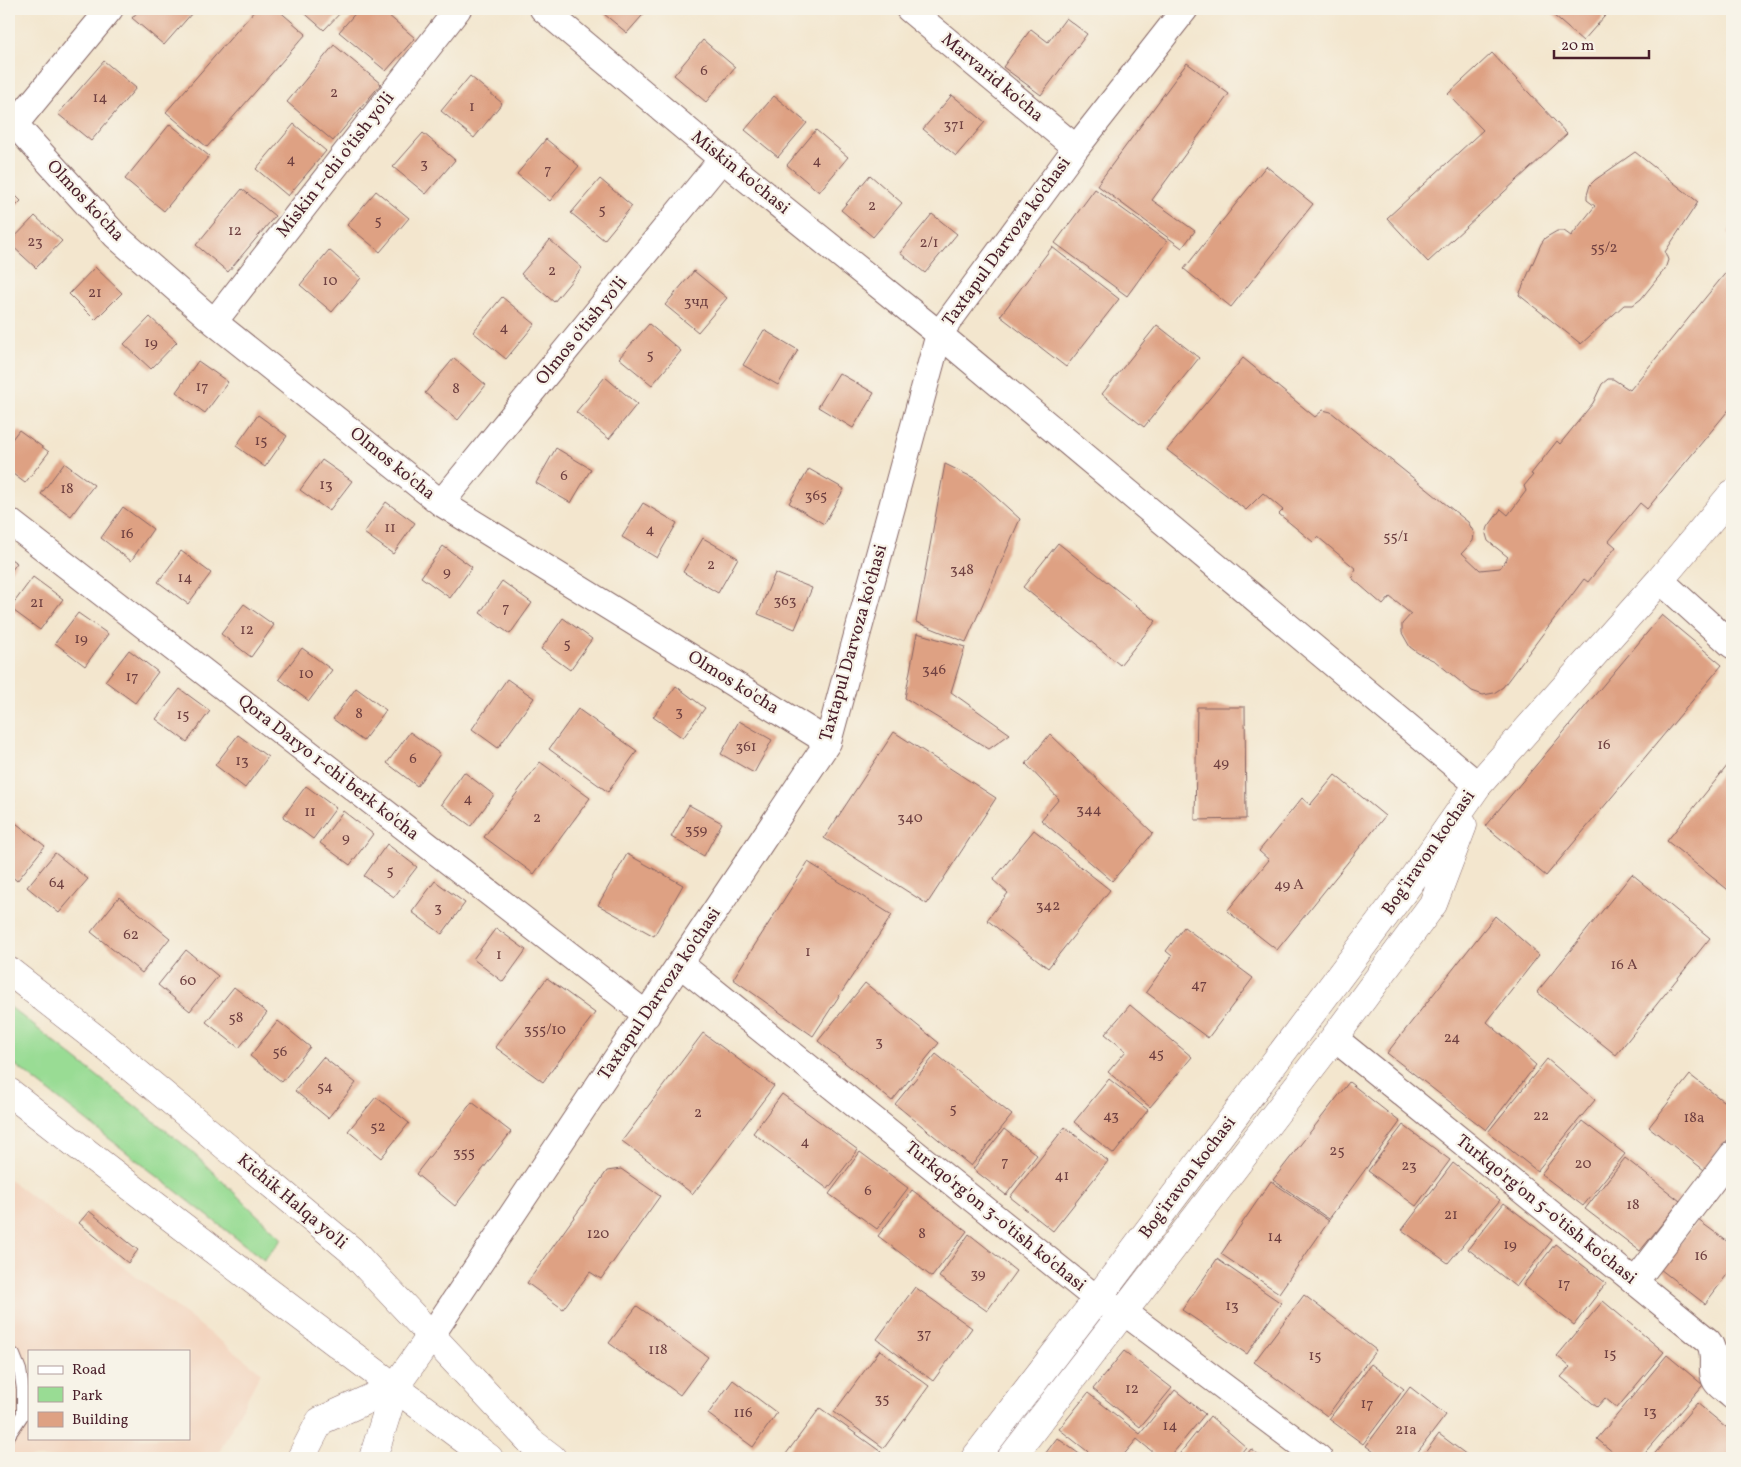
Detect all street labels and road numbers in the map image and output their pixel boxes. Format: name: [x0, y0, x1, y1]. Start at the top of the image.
street label: Marvarid ko'cha: [935, 28, 1049, 128]
street label: Miskin 1-chi o'tish yo'li: [271, 87, 401, 243]
street label: Miskin ko'chasi: [685, 125, 795, 221]
street label: Taxtapul Darvoza ko'chasi: [937, 152, 1077, 332]
street label: Olmos ko'cha: [40, 155, 130, 247]
street label: Olmos o'tish yo'li: [530, 271, 634, 391]
street label: Olmos ko'cha: [344, 422, 440, 506]
street label: Taxtapul Darvoza ko'chasi: [814, 542, 894, 744]
street label: Olmos ko'cha: [682, 645, 784, 721]
street label: Qora Daryo 1-chi berk ko'cha: [232, 689, 424, 847]
street label: Bog'iravon kochasi: [1376, 785, 1482, 921]
street label: Taxtapul Darvoza ko'chasi: [593, 902, 727, 1086]
street label: Bog'iravon kochasi: [1134, 1112, 1242, 1244]
street label: Turkqo'rg'on 5-o'tish ko'chasi: [1450, 1129, 1642, 1291]
street label: Turkqo'rg'on 3-o'tish ko'chasi: [899, 1136, 1091, 1298]
street label: Kichik Halqa yo'li: [231, 1148, 353, 1256]

